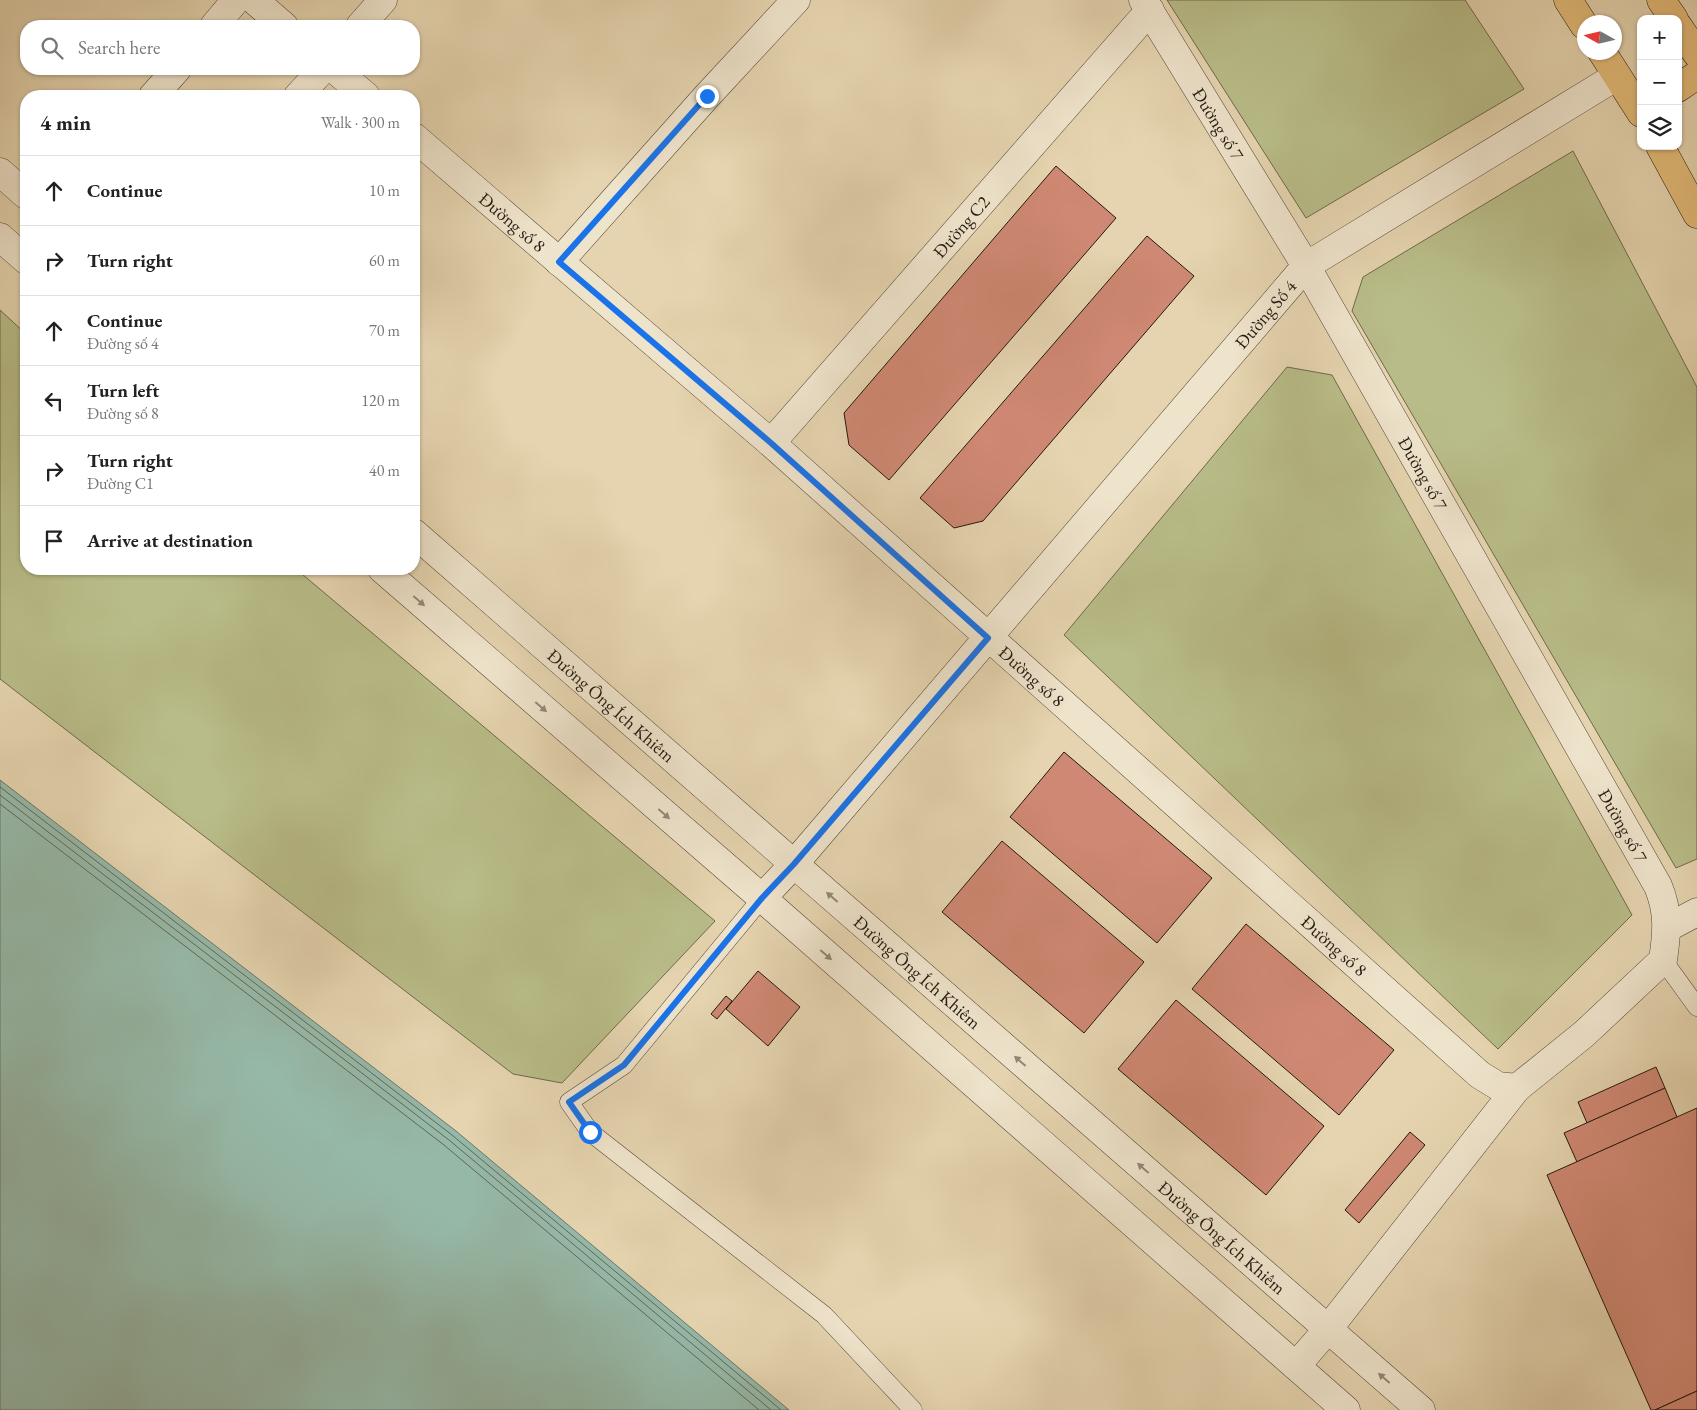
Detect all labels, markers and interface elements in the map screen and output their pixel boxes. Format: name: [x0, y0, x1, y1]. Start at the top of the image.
north arrow: [1577, 15, 1622, 60]
map controls: [1637, 15, 1682, 150]
button: +: [1637, 15, 1682, 60]
search box: [20, 20, 420, 75]
icon: search: [38, 34, 66, 62]
text: Search here: [78, 35, 160, 60]
button: −: [1637, 60, 1682, 105]
street label: Đường số 7: [1188, 83, 1250, 164]
route end: [696, 85, 719, 108]
button: layers: [1637, 105, 1682, 150]
text: 4 min: [40, 109, 91, 136]
text: Walk · 300 m: [321, 112, 400, 133]
icon: ahead: [40, 177, 68, 205]
text: Continue: [87, 178, 162, 203]
text: 10 m: [369, 180, 400, 201]
street label: Đường số 8: [475, 187, 551, 257]
street label: Đường C2: [927, 190, 994, 262]
icon: right: [40, 247, 68, 275]
text: Turn right: [87, 248, 173, 273]
text: 60 m: [369, 250, 400, 271]
street label: Đường Số 4: [1229, 274, 1301, 353]
text: Continue: [87, 308, 162, 333]
icon: ahead: [40, 317, 68, 345]
text: 70 m: [369, 320, 400, 341]
text: Đường số 4: [87, 333, 159, 354]
text: Turn left: [87, 378, 159, 403]
icon: left: [40, 387, 68, 415]
text: 120 m: [361, 390, 400, 411]
text: Đường số 8: [87, 403, 159, 424]
street label: Đường số 7: [1394, 432, 1454, 514]
text: Turn right: [87, 448, 173, 473]
icon: right: [40, 457, 68, 485]
text: 40 m: [369, 460, 400, 481]
text: Đường C1: [87, 473, 154, 494]
icon: arrive: [40, 527, 68, 555]
text: Arrive at destination: [87, 528, 253, 553]
one-way arrow: [412, 595, 425, 606]
street label: Đường số 8: [994, 640, 1070, 711]
street label: Đường Ông Ích Khiêm: [543, 643, 680, 767]
one-way arrow: [535, 701, 547, 713]
street label: Đường số 7: [1594, 784, 1654, 866]
one-way arrow: [658, 808, 671, 819]
one-way arrow: [826, 891, 838, 903]
street label: Đường Ông Ích Khiêm: [849, 910, 986, 1034]
street label: Đường số 8: [1297, 910, 1372, 981]
one-way arrow: [820, 949, 832, 961]
one-way arrow: [1015, 1055, 1027, 1067]
route start: [579, 1121, 602, 1144]
one-way arrow: [1137, 1162, 1149, 1174]
street label: Đường Ông Ích Khiêm: [1154, 1175, 1291, 1299]
one-way arrow: [1378, 1373, 1390, 1384]

